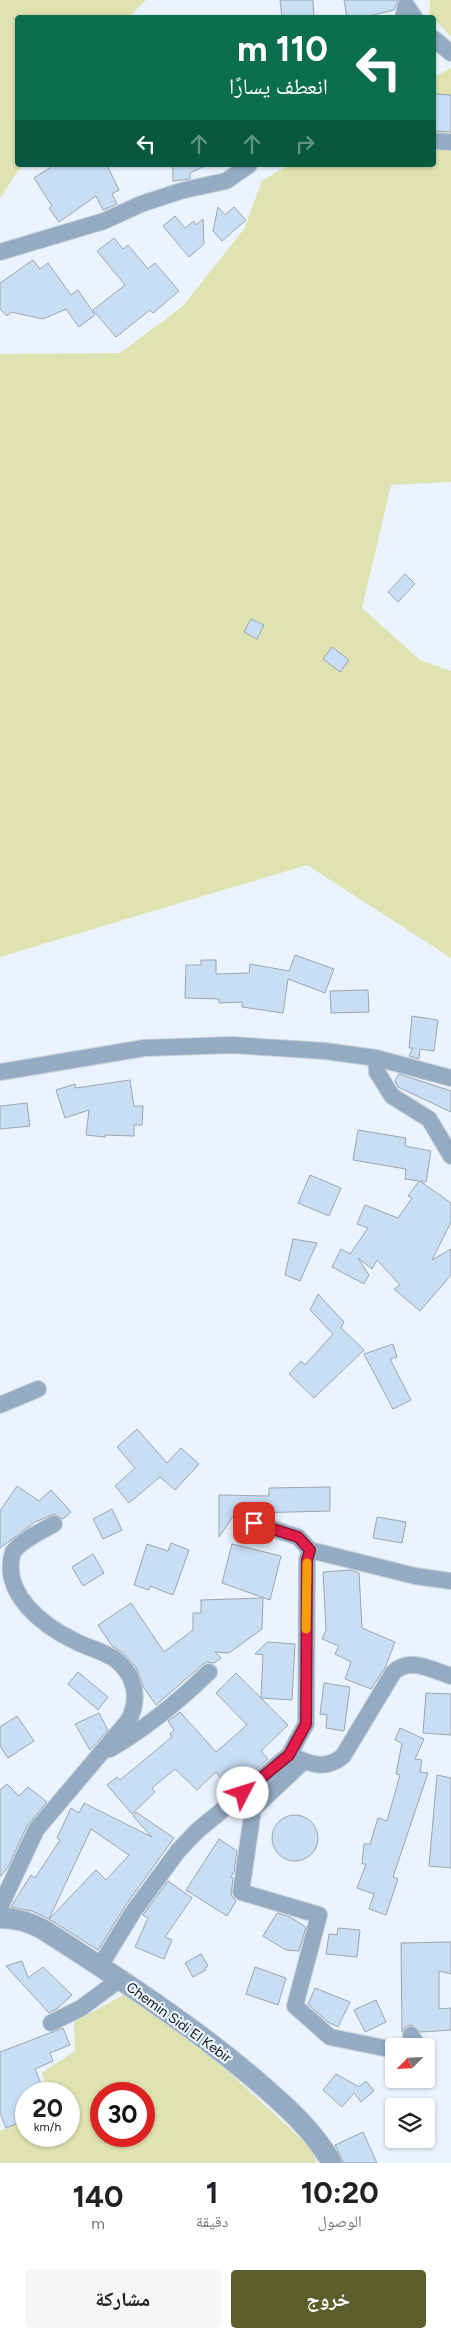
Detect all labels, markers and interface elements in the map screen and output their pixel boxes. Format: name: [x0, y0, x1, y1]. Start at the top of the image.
text: 110 m: [237, 28, 328, 70]
icon: left: [346, 35, 411, 100]
text: انعطف يسارًا: [229, 73, 328, 100]
icon: left: [132, 130, 160, 158]
icon: ahead: [185, 130, 213, 158]
icon: ahead: [238, 130, 266, 158]
icon: right: [291, 130, 319, 158]
pin: [233, 1502, 275, 1544]
icon: arrive: [240, 1509, 268, 1537]
position arrow: [216, 1766, 268, 1818]
street label: Chemin Sidi El Kebir: [123, 1979, 235, 2066]
north arrow: [385, 2038, 435, 2088]
map controls: [385, 2038, 435, 2148]
speed limit sign: 30: [90, 2082, 155, 2147]
text: 20: [32, 2093, 63, 2123]
button: layers: [385, 2098, 435, 2148]
text: km/h: [34, 2120, 61, 2134]
text: 1: [206, 2174, 218, 2211]
text: 10:20: [301, 2174, 379, 2211]
text: 140: [72, 2178, 123, 2215]
text: دقيقة: [196, 2212, 228, 2231]
text: الوصول: [318, 2212, 362, 2231]
text: m: [91, 2214, 105, 2233]
button: مشاركة: [25, 2270, 221, 2328]
button: خروج: [231, 2270, 426, 2328]

